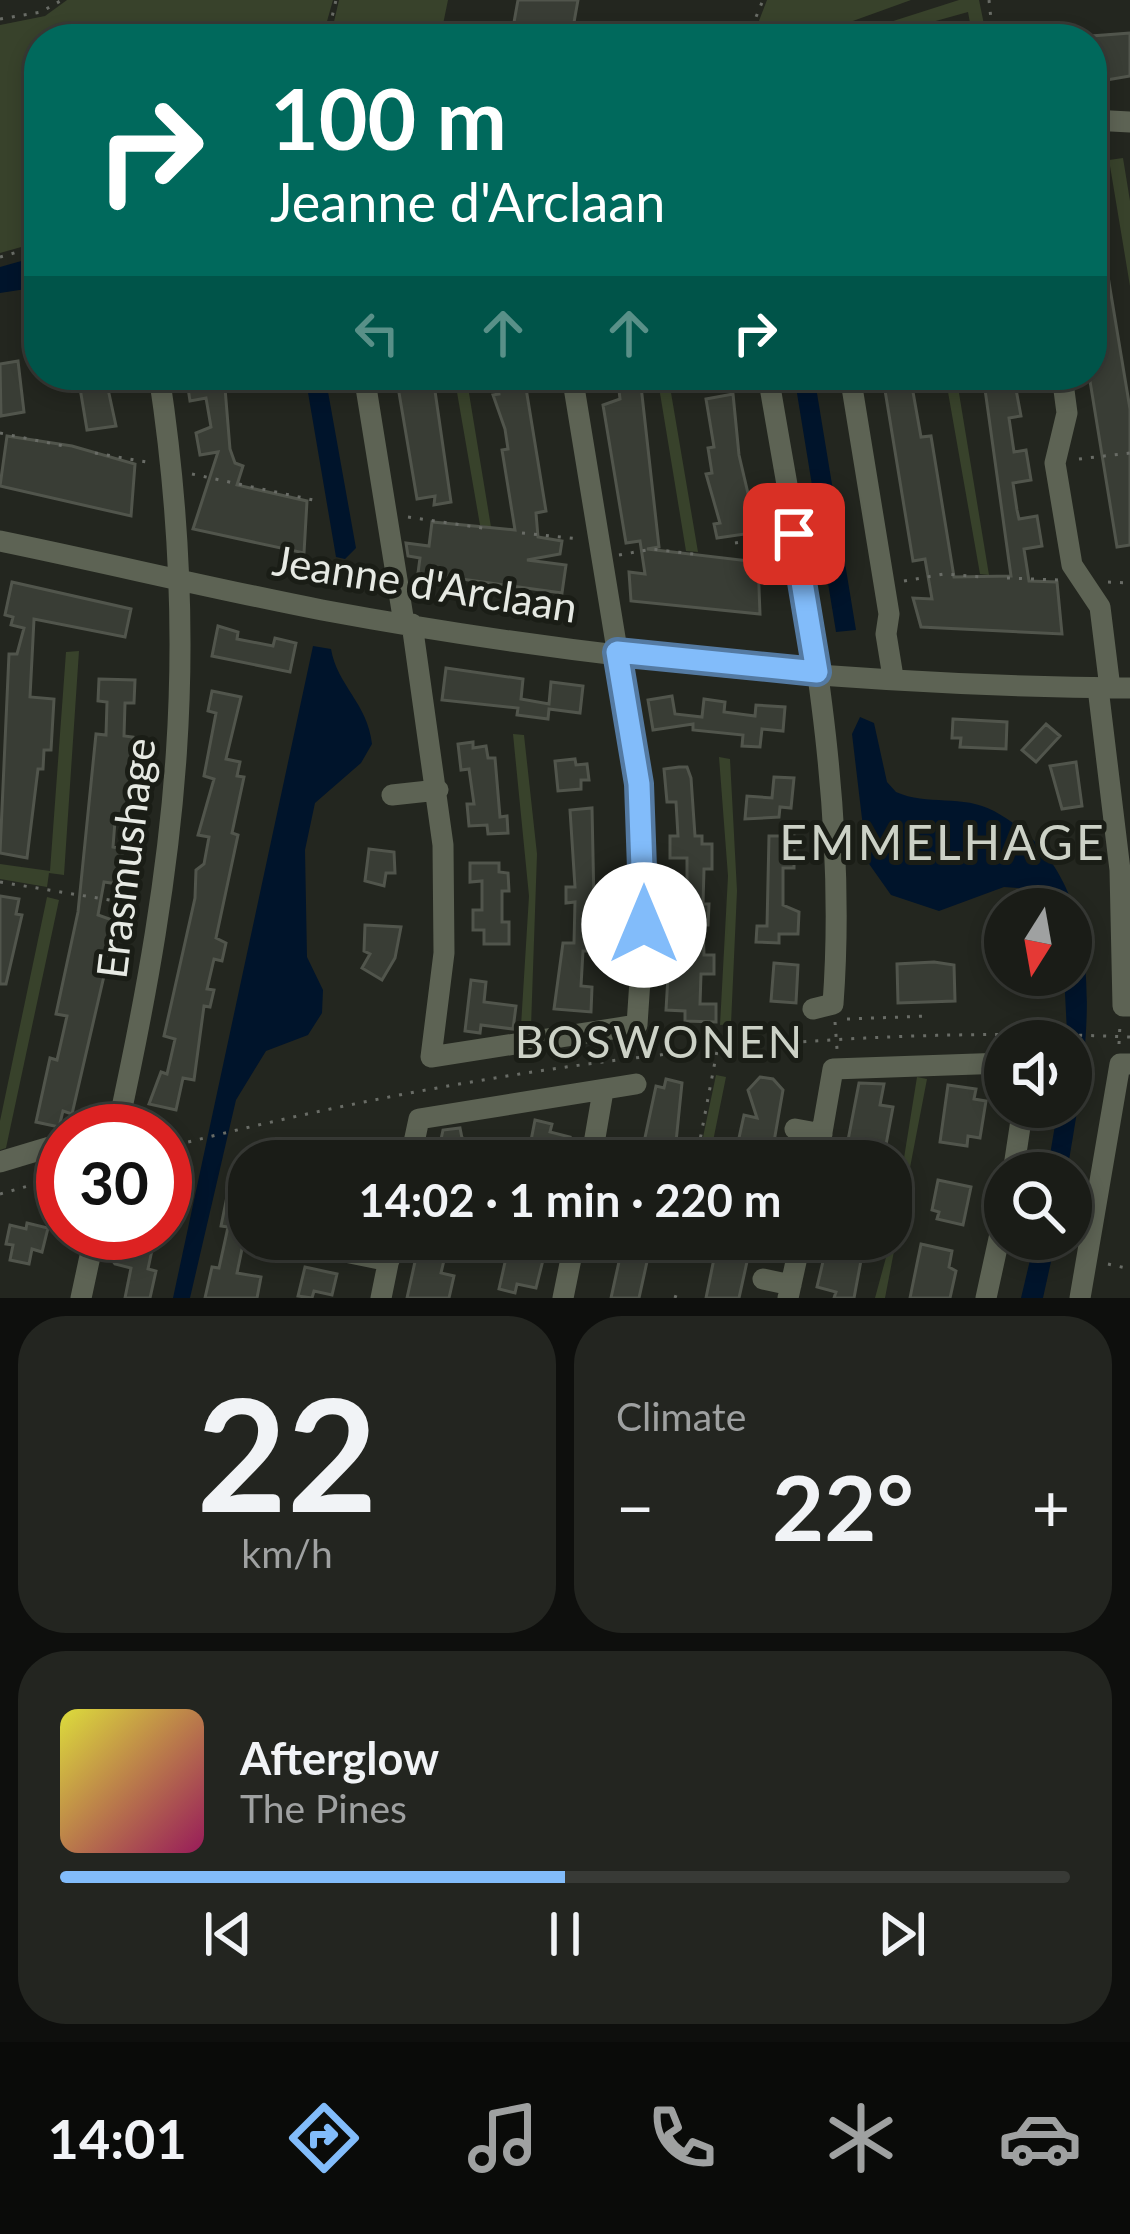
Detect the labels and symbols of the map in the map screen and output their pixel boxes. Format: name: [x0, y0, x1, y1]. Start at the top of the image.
pin: [743, 483, 845, 585]
street label: Jeanne d'Arclaan: [269, 534, 581, 632]
street label: Erasmushage: [85, 735, 165, 981]
district label: EMMELHAGE: [779, 813, 1107, 870]
position arrow: [581, 862, 707, 988]
north arrow: [984, 888, 1092, 996]
district label: BOSWONEN: [515, 1014, 805, 1068]
speed limit sign: 30: [36, 1104, 192, 1260]

